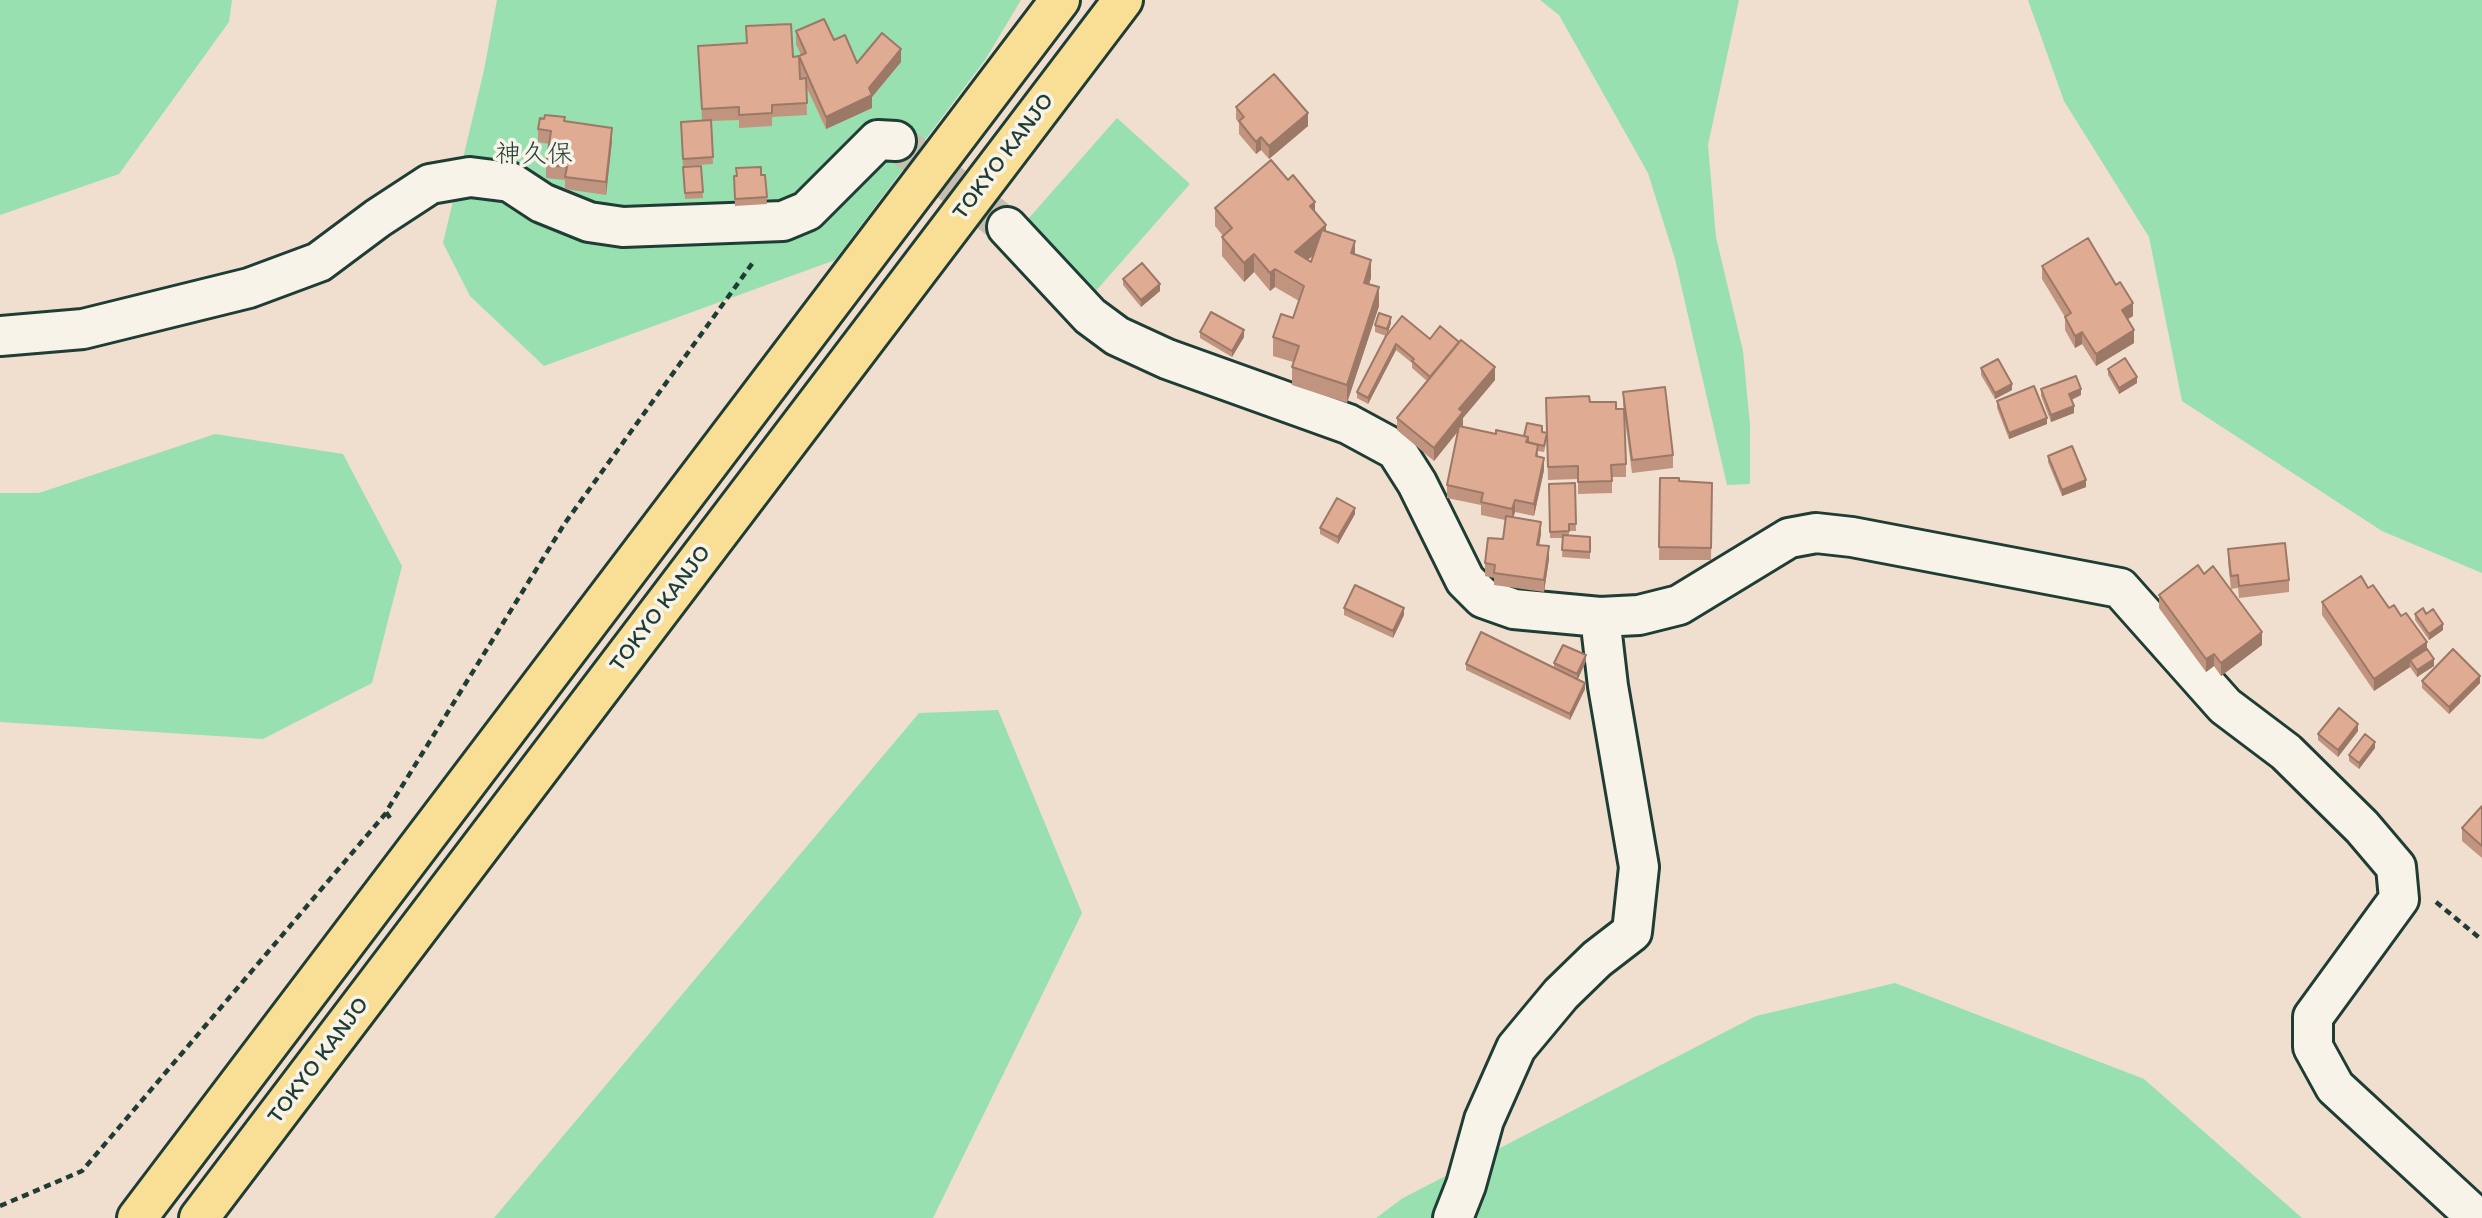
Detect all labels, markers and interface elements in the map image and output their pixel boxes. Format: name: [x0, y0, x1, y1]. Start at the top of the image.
street label: TOKYO KANJO: [947, 88, 1061, 226]
district label: 神久保: [495, 139, 573, 171]
street label: TOKYO KANJO: [604, 540, 718, 678]
street label: TOKYO KANJO: [262, 992, 376, 1130]

